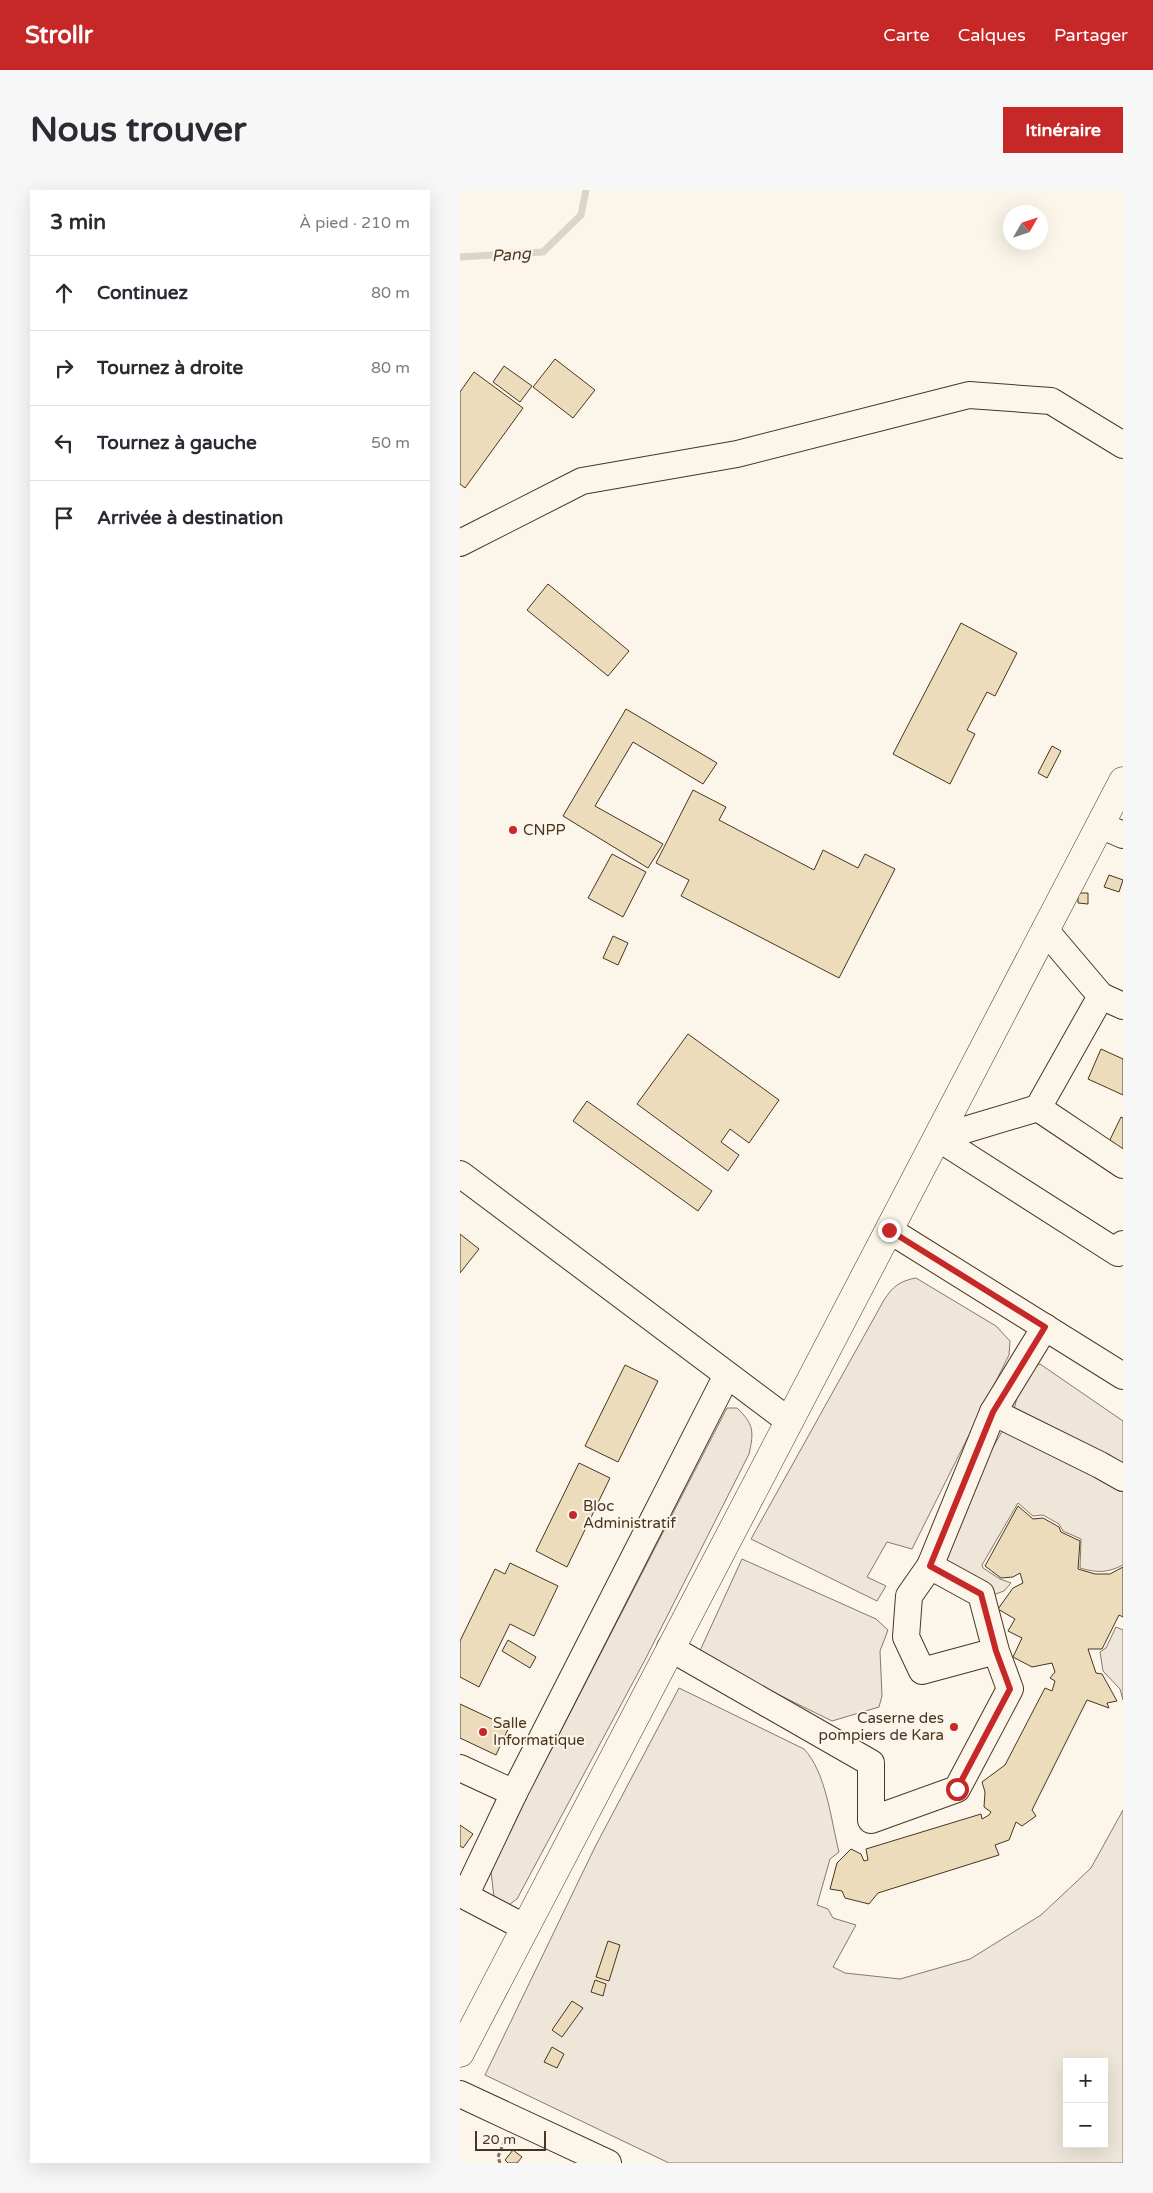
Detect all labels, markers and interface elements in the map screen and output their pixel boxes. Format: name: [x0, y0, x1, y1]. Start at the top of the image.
text: Strollr: [25, 21, 93, 50]
text: Carte: [883, 24, 930, 46]
text: Calques: [958, 24, 1026, 46]
text: Partager: [1054, 24, 1128, 46]
button: Itinéraire: [1003, 107, 1123, 153]
text: Nous trouver: [30, 109, 246, 151]
north arrow: [1003, 205, 1048, 250]
text: 3 min: [50, 210, 106, 235]
text: À pied · 210 m: [299, 213, 410, 233]
water label: Pang: [491, 244, 532, 266]
icon: ahead: [50, 279, 78, 307]
text: Continuez: [97, 282, 188, 304]
text: 80 m: [371, 283, 410, 303]
icon: right: [50, 354, 78, 382]
text: Tournez à droite: [97, 357, 243, 379]
text: 80 m: [371, 358, 410, 378]
icon: left: [50, 429, 78, 457]
text: Tournez à gauche: [97, 432, 257, 454]
text: 50 m: [371, 433, 410, 453]
icon: arrive: [50, 504, 78, 532]
text: Arrivée à destination: [97, 507, 283, 529]
place label: CNPP: [523, 821, 566, 839]
marker: CNPP: [507, 824, 519, 836]
route end: [878, 1219, 901, 1242]
place label: Bloc Administratif: [583, 1497, 676, 1532]
marker: Bloc Administratif: [567, 1509, 579, 1521]
place label: Caserne des pompiers de Kara: [819, 1709, 944, 1744]
place label: Salle Informatique: [493, 1714, 585, 1749]
marker: Caserne des pompiers de Kara: [948, 1721, 960, 1733]
marker: Salle Informatique: [477, 1726, 489, 1738]
route start: [946, 1778, 969, 1801]
map controls: [1063, 2058, 1108, 2148]
button: +: [1063, 2058, 1108, 2103]
button: −: [1063, 2103, 1108, 2148]
scale bar: [475, 2128, 546, 2151]
text: 20 m: [482, 2131, 516, 2148]

